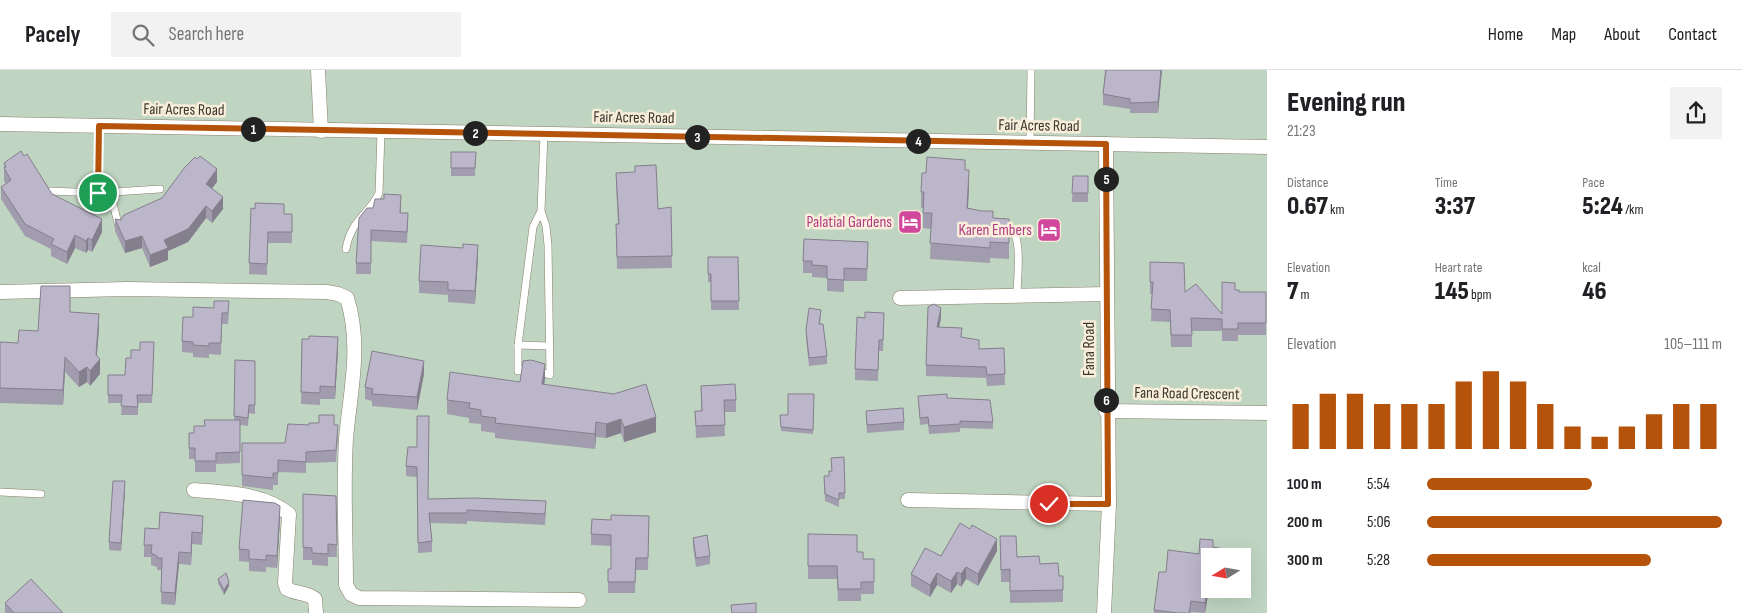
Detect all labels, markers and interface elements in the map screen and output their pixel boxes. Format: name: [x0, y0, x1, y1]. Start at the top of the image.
search box: [111, 12, 461, 57]
text: Pacely: [25, 20, 81, 49]
icon: search: [129, 21, 157, 49]
text: Search here: [169, 23, 244, 46]
text: Home: [1488, 24, 1523, 45]
text: Map: [1551, 24, 1576, 45]
text: About: [1604, 24, 1640, 45]
text: Contact: [1668, 24, 1717, 45]
text: Evening run: [1287, 86, 1405, 119]
button: share: [1670, 87, 1722, 139]
street label: Fair Acres Road: [143, 100, 225, 120]
street label: Fair Acres Road: [593, 108, 675, 128]
pin: 1: [240, 116, 266, 142]
street label: Fair Acres Road: [998, 116, 1080, 136]
pin: 2: [462, 120, 488, 146]
text: 1: [251, 121, 256, 138]
text: 21:23: [1287, 122, 1316, 141]
pin: 3: [684, 124, 710, 150]
text: 2: [472, 125, 479, 142]
pin: 4: [906, 128, 930, 154]
text: 3: [694, 129, 701, 146]
text: 4: [915, 133, 922, 150]
pin: 5: [1094, 166, 1118, 192]
text: 5: [1103, 171, 1110, 188]
pin: [77, 172, 119, 214]
text: Distance: [1287, 174, 1328, 191]
text: Time: [1435, 174, 1458, 191]
text: Pace: [1582, 174, 1605, 191]
icon: arrive: [84, 179, 112, 207]
text: 0.67: [1287, 191, 1328, 222]
text: 3:37: [1435, 191, 1475, 222]
text: 5:24: [1582, 191, 1623, 222]
text: km: [1328, 201, 1344, 218]
text: /km: [1623, 201, 1643, 218]
hotel icon: Palatial Gardens: [897, 209, 923, 235]
place label: Palatial Gardens: [807, 213, 892, 232]
hotel icon: Karen Embers: [1036, 217, 1062, 243]
place label: Karen Embers: [958, 221, 1032, 240]
text: Elevation: [1287, 259, 1330, 276]
text: Heart rate: [1435, 259, 1482, 276]
text: kcal: [1582, 259, 1601, 276]
text: 7: [1287, 276, 1298, 307]
text: 145: [1435, 276, 1469, 307]
text: 46: [1582, 276, 1607, 307]
text: m: [1298, 286, 1310, 303]
text: bpm: [1469, 286, 1492, 303]
street label: Fana Road: [1080, 322, 1099, 376]
text: Elevation: [1287, 335, 1336, 354]
text: 105–111 m: [1664, 335, 1722, 354]
street label: Fana Road Crescent: [1134, 384, 1240, 404]
pin: 6: [1094, 388, 1118, 412]
text: 6: [1103, 392, 1110, 409]
text: 100 m: [1287, 475, 1322, 494]
text: 5:54: [1367, 475, 1390, 494]
pin: [1028, 483, 1070, 525]
icon: check: [1035, 490, 1063, 518]
text: 200 m: [1287, 513, 1322, 532]
text: 5:06: [1367, 513, 1391, 532]
north arrow: [1201, 548, 1251, 598]
map controls: [1201, 548, 1251, 598]
text: 300 m: [1287, 551, 1323, 570]
text: 5:28: [1367, 551, 1390, 570]

